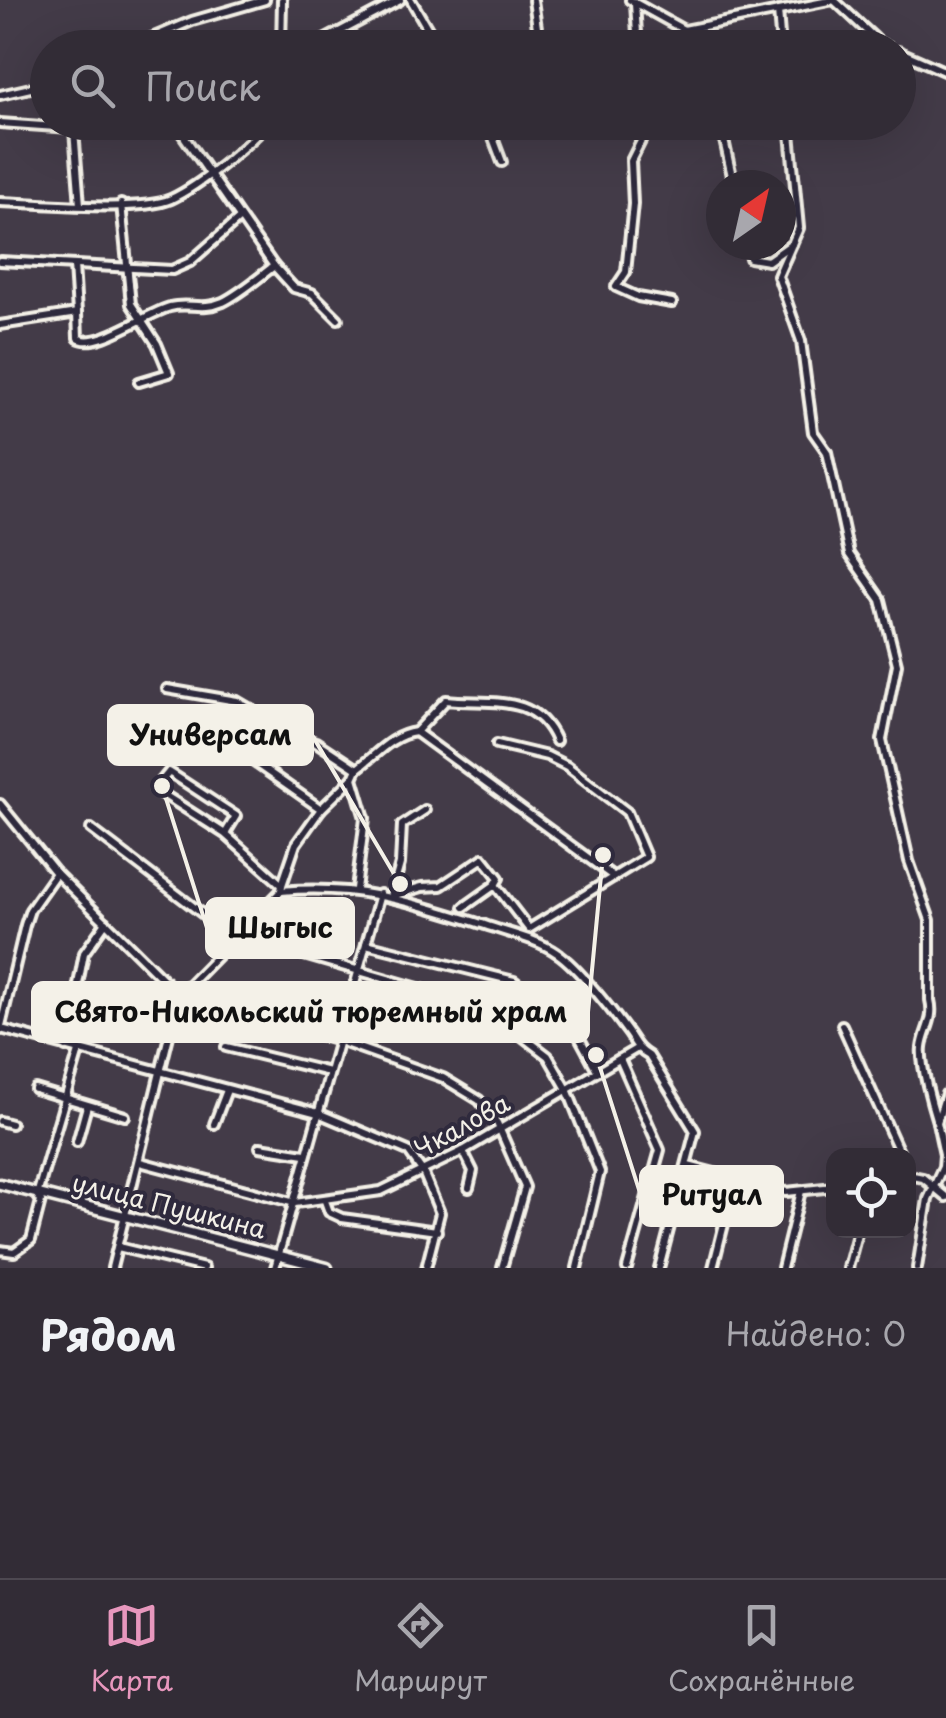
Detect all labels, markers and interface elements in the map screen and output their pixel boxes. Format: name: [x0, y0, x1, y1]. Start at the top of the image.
search box: [30, 30, 916, 140]
text: Поиск: [145, 57, 260, 114]
icon: search: [65, 58, 120, 113]
north arrow: [706, 170, 796, 260]
callout: Универсам: [109, 706, 312, 764]
text: Универсам: [129, 712, 292, 755]
callout: Шыгыс: [207, 899, 353, 957]
text: Шыгыс: [227, 905, 333, 948]
callout: Свято-Никольский тюремный храм: [33, 983, 588, 1041]
text: Свято-Никольский тюремный храм: [54, 989, 568, 1032]
street label: Чкалова: [407, 1083, 517, 1167]
map controls: [826, 1148, 916, 1238]
button: locate: [826, 1148, 916, 1238]
street label: улица Пушкина: [68, 1163, 270, 1248]
callout: Ритуал: [641, 1167, 782, 1225]
text: Ритуал: [661, 1172, 763, 1215]
text: Рядом: [40, 1302, 177, 1365]
text: Найдено: 0: [726, 1309, 906, 1357]
tab: Карта: [91, 1598, 173, 1701]
tab: Маршрут: [354, 1598, 487, 1701]
tab: Сохранённые: [668, 1598, 855, 1701]

